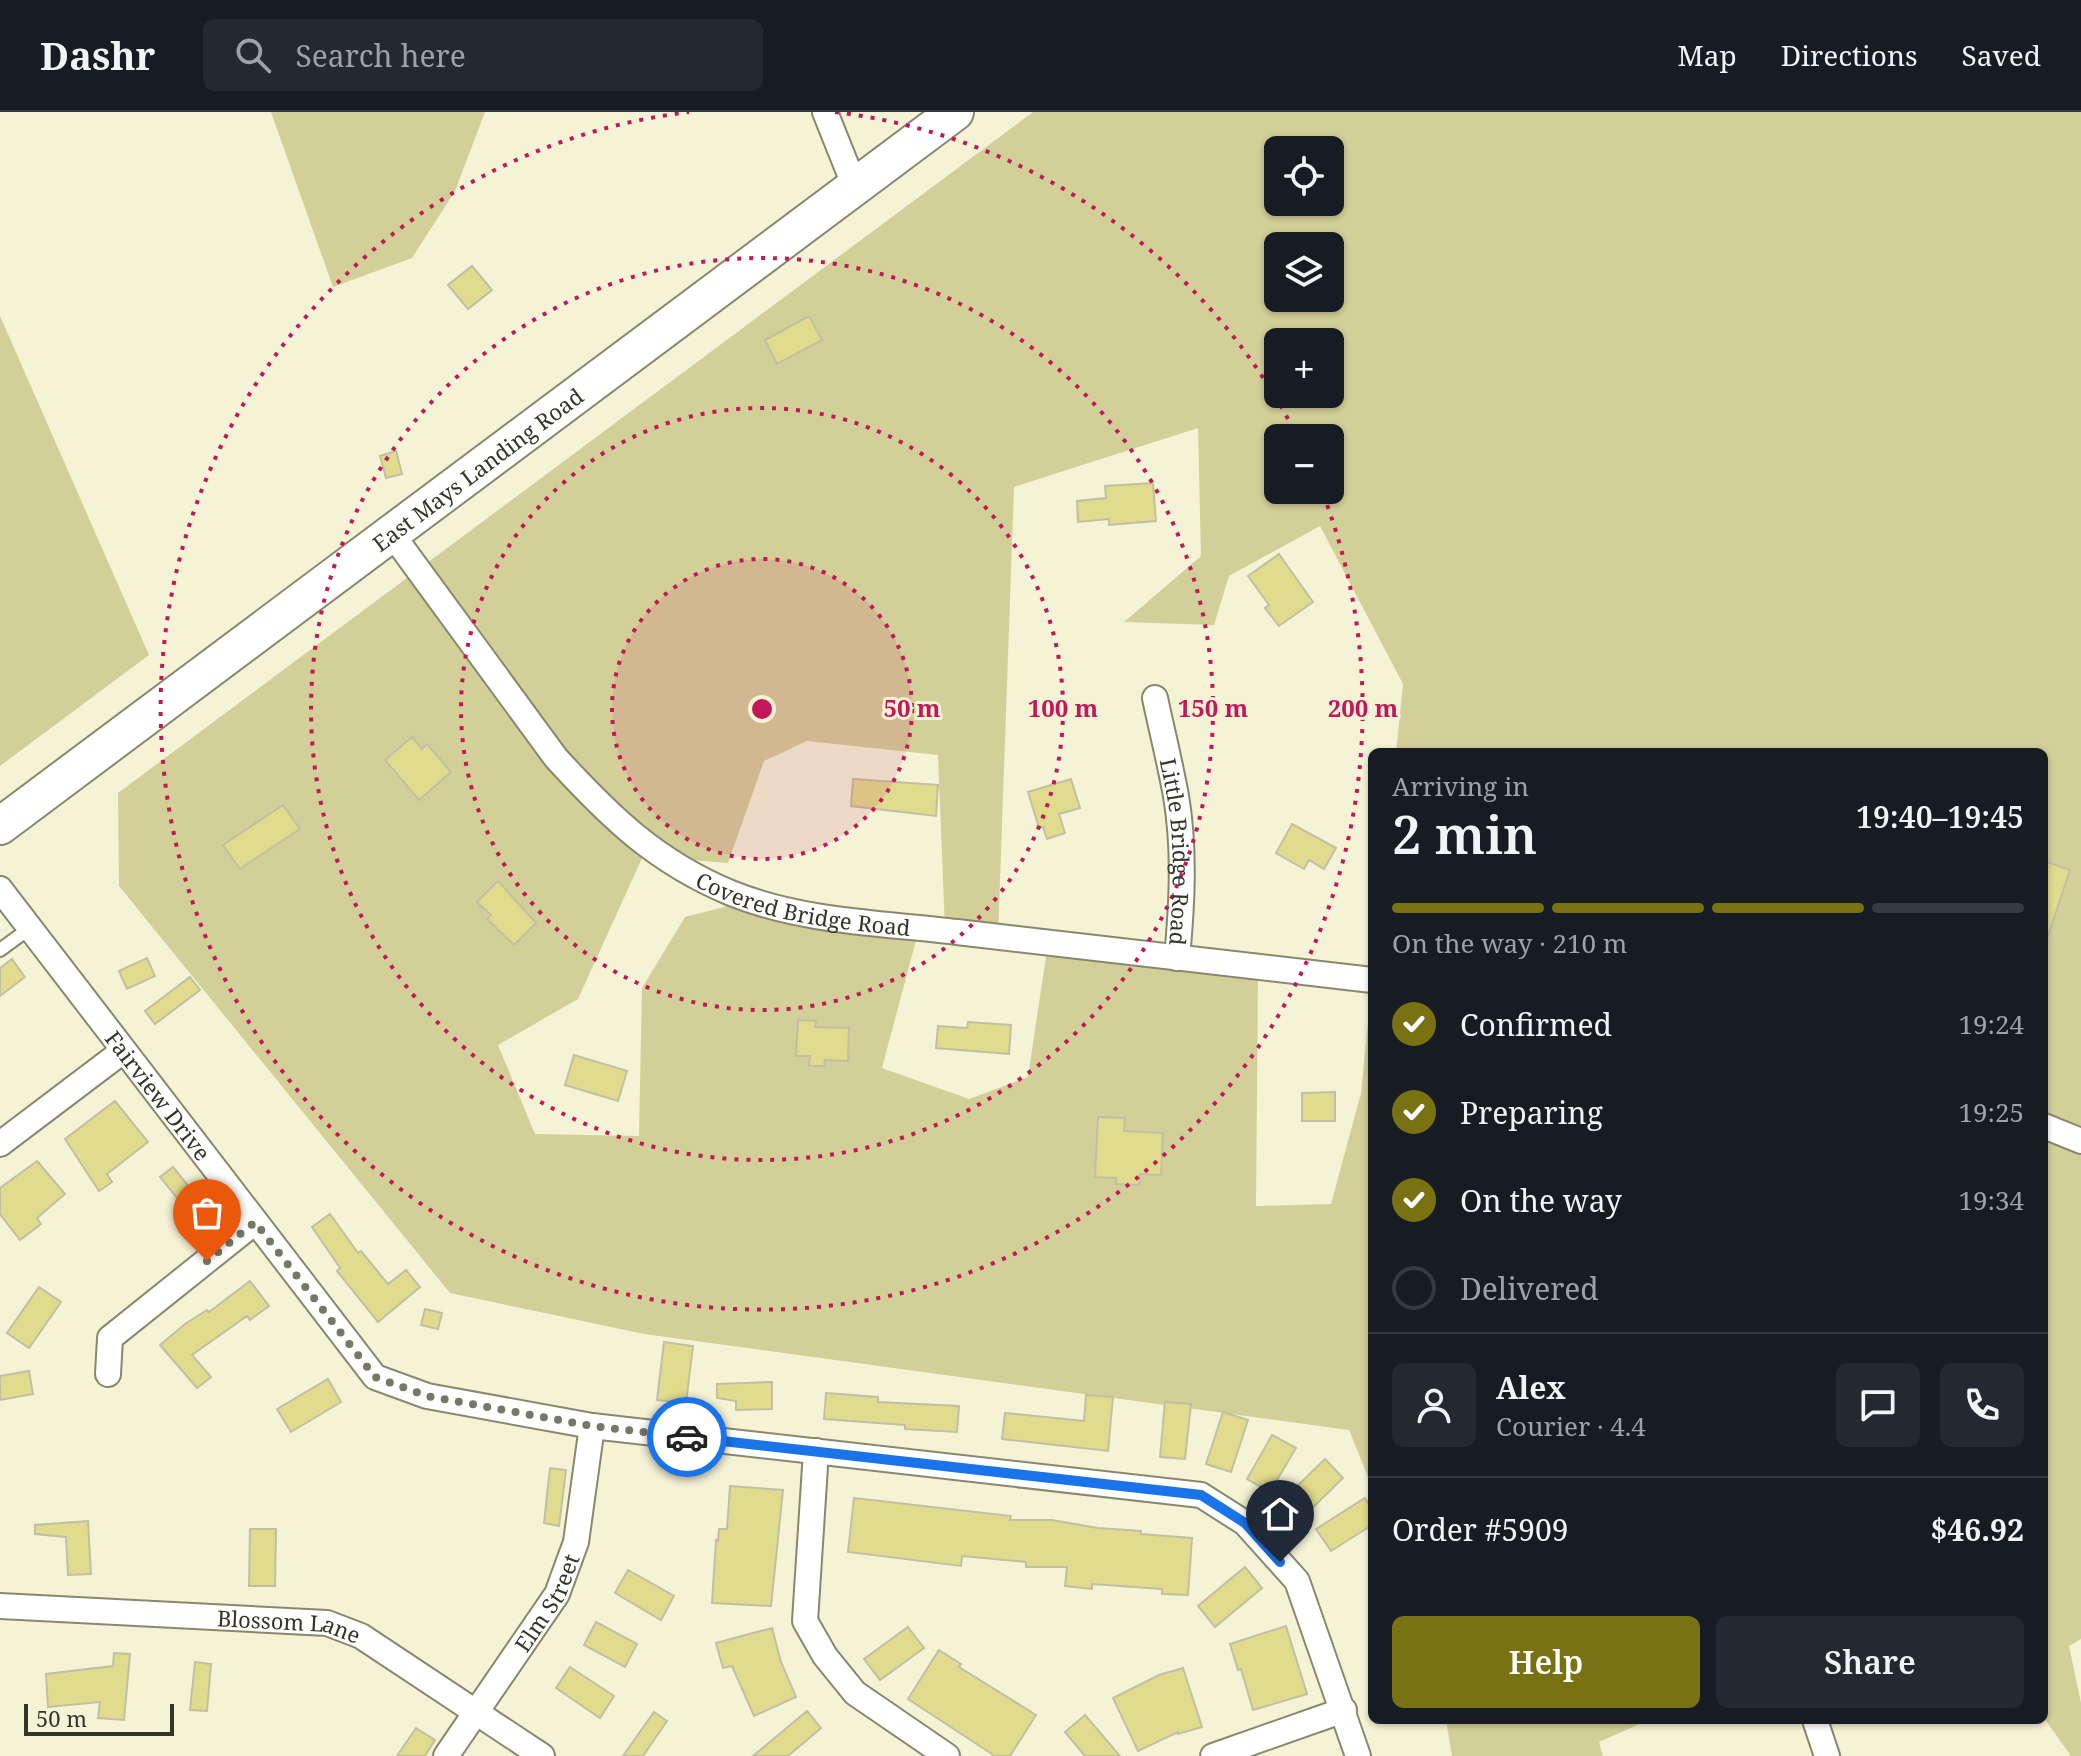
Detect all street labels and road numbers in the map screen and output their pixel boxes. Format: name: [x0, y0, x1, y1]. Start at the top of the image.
street label: East Mays Landing Road: [366, 380, 589, 558]
street label: Little Bridge Road: [1154, 755, 1197, 947]
street label: Covered Bridge Road: [691, 864, 912, 942]
street label: Fairview Drive: [99, 1024, 218, 1166]
street label: Elm Street: [507, 1549, 586, 1657]
street label: Blossom Lane: [216, 1602, 365, 1650]

